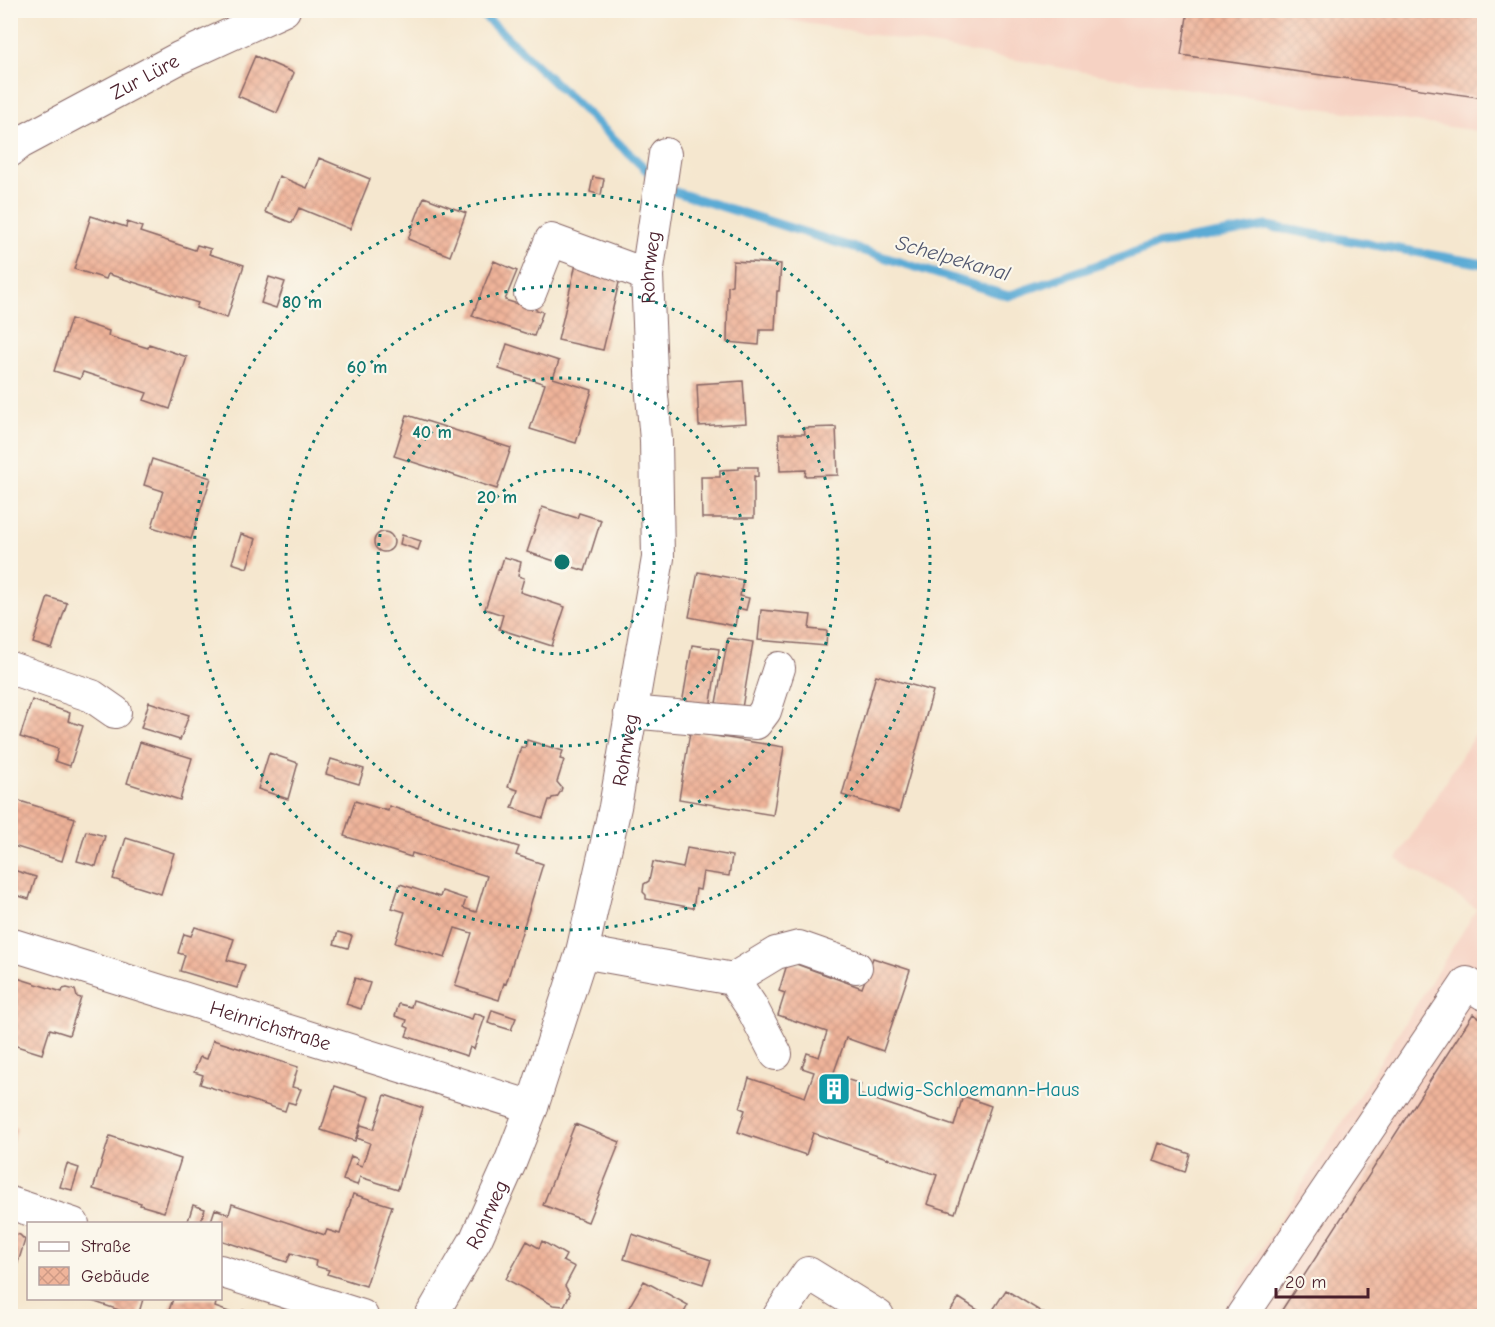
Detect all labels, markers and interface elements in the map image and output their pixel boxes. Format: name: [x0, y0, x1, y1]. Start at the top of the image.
street label: Zur Lüre: [106, 49, 183, 104]
street label: Rohrweg: [635, 229, 665, 304]
water label: Schelpekanal: [893, 230, 1013, 286]
text: 80 m: [282, 292, 322, 313]
text: 60 m: [347, 357, 387, 378]
text: 40 m: [412, 422, 452, 443]
text: 20 m: [477, 487, 517, 508]
centre of rings: [552, 552, 572, 572]
street label: Rohrweg: [607, 712, 642, 788]
street label: Heinrichstraße: [207, 996, 334, 1055]
building icon: Ludwig-Schloemann-Haus: [816, 1071, 852, 1107]
place label: Ludwig-Schloemann-Haus: [857, 1078, 1079, 1101]
street label: Rohrweg: [461, 1176, 512, 1253]
legend: [27, 1222, 222, 1300]
text: Straße: [81, 1236, 131, 1257]
scale bar: [1276, 1261, 1368, 1299]
text: Gebäude: [81, 1266, 150, 1287]
text: 20 m: [1285, 1272, 1326, 1293]

